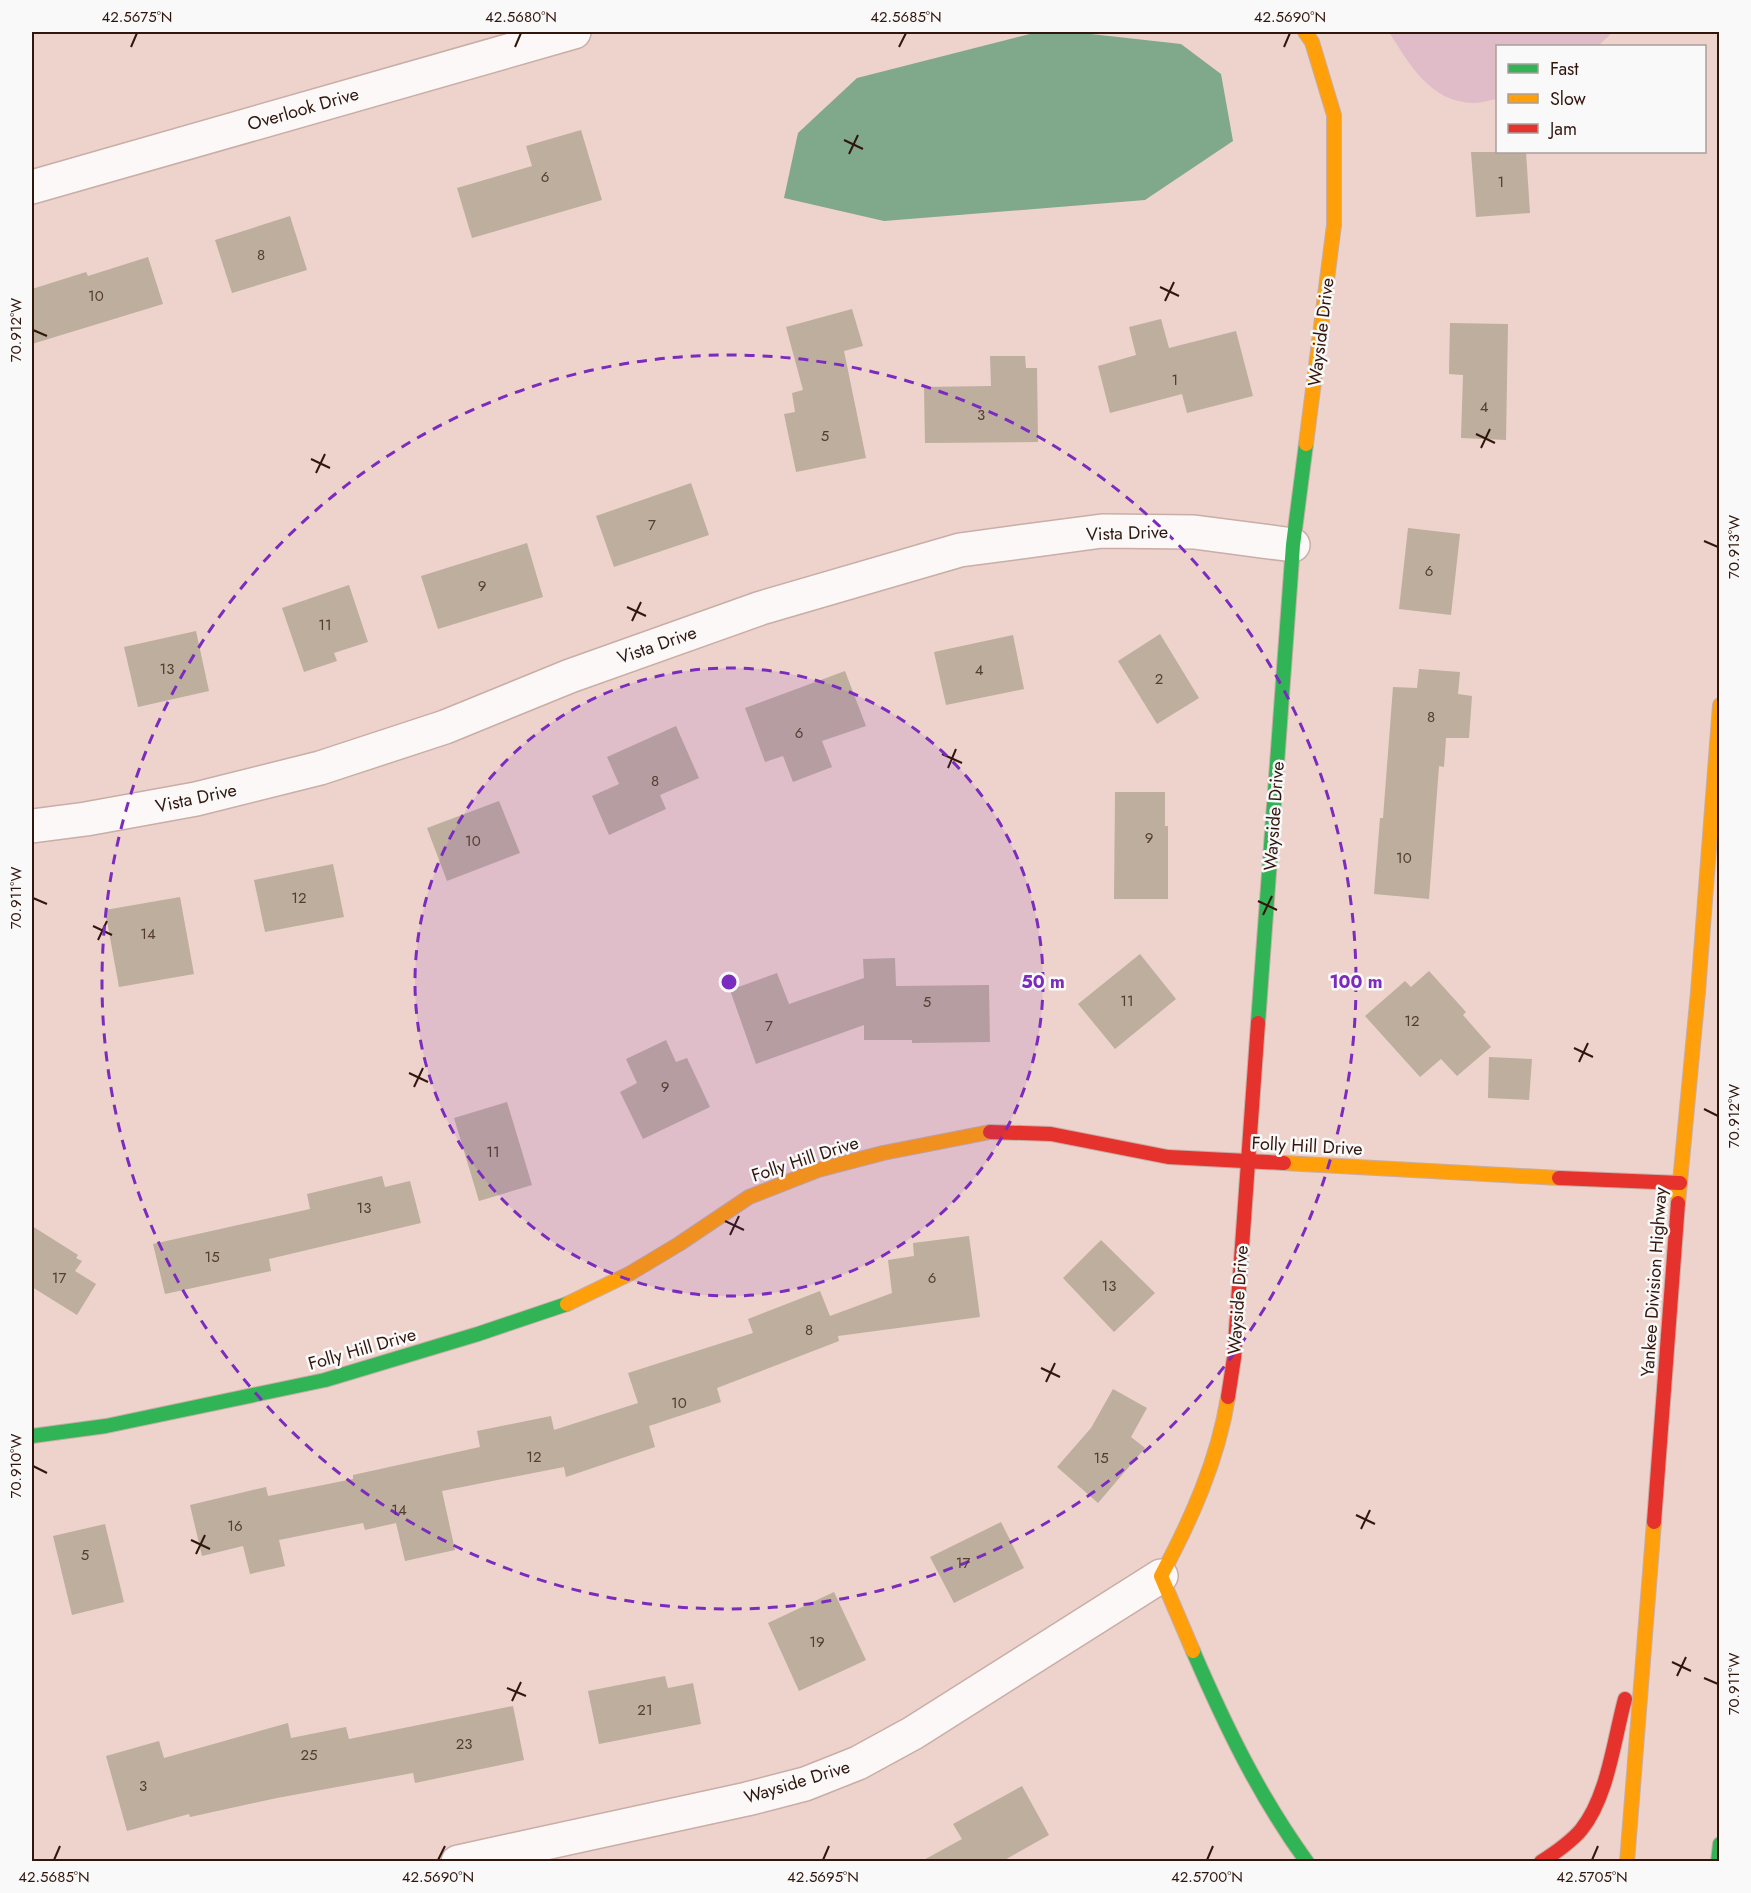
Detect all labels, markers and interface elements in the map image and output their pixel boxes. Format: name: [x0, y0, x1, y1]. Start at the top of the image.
text: 42.5675°N: [101, 6, 173, 28]
text: 42.5680°N: [485, 6, 557, 28]
text: 42.5685°N: [870, 6, 942, 28]
text: 42.5690°N: [1254, 6, 1326, 28]
legend: [1496, 45, 1706, 153]
text: Fast: [1550, 56, 1579, 82]
street label: Overlook Drive: [244, 81, 362, 137]
text: Slow: [1550, 86, 1587, 112]
text: Jam: [1548, 116, 1577, 142]
house number: 6: [541, 166, 549, 188]
house number: 1: [1498, 171, 1504, 193]
house number: 8: [257, 244, 265, 266]
street label: Wayside Drive: [1301, 276, 1341, 388]
house number: 10: [88, 285, 104, 307]
text: 70.912°W: [5, 298, 27, 362]
house number: 1: [1172, 369, 1178, 391]
house number: 4: [1480, 396, 1489, 418]
house number: 3: [977, 404, 985, 426]
house number: 5: [821, 425, 829, 447]
house number: 7: [648, 514, 656, 536]
text: 70.913°W: [1723, 515, 1745, 579]
street label: Vista Drive: [1085, 519, 1169, 547]
house number: 6: [1425, 560, 1433, 582]
house number: 9: [478, 575, 486, 597]
house number: 11: [318, 614, 332, 636]
street label: Vista Drive: [614, 619, 700, 671]
house number: 13: [160, 658, 174, 680]
house number: 4: [975, 659, 984, 681]
house number: 2: [1155, 668, 1163, 690]
house number: 8: [1427, 706, 1435, 728]
house number: 6: [795, 722, 803, 744]
street label: Wayside Drive: [1257, 761, 1291, 871]
house number: 8: [651, 770, 659, 792]
street label: Vista Drive: [153, 777, 239, 819]
house number: 9: [1145, 827, 1153, 849]
house number: 10: [465, 830, 481, 852]
house number: 10: [1396, 847, 1412, 869]
text: 70.911°W: [5, 867, 27, 929]
house number: 12: [291, 887, 307, 909]
house number: 14: [140, 923, 156, 945]
text: 50 m: [1021, 969, 1065, 995]
text: 100 m: [1329, 969, 1383, 995]
centre of rings: [719, 972, 739, 992]
house number: 11: [1120, 990, 1134, 1012]
house number: 5: [923, 991, 931, 1013]
house number: 12: [1404, 1010, 1420, 1032]
house number: 7: [765, 1015, 773, 1037]
house number: 9: [661, 1076, 669, 1098]
text: 70.912°W: [1723, 1084, 1745, 1148]
street label: Folly Hill Drive: [748, 1129, 862, 1189]
street label: Folly Hill Drive: [1251, 1130, 1363, 1162]
house number: 11: [486, 1141, 500, 1163]
street label: Yankee Division Highway: [1634, 1186, 1674, 1378]
house number: 13: [357, 1197, 371, 1219]
street label: Wayside Drive: [1221, 1245, 1255, 1355]
house number: 15: [204, 1246, 220, 1268]
house number: 17: [52, 1267, 66, 1289]
house number: 6: [928, 1267, 936, 1289]
house number: 13: [1102, 1275, 1116, 1297]
house number: 8: [805, 1319, 813, 1341]
street label: Folly Hill Drive: [305, 1321, 419, 1377]
house number: 10: [671, 1392, 687, 1414]
text: 70.910°W: [5, 1433, 27, 1498]
house number: 12: [526, 1446, 542, 1468]
house number: 15: [1093, 1447, 1109, 1469]
house number: 14: [391, 1499, 407, 1521]
house number: 16: [227, 1515, 243, 1537]
house number: 5: [81, 1544, 89, 1566]
house number: 17: [956, 1552, 970, 1574]
house number: 19: [809, 1631, 825, 1653]
text: 70.911°W: [1723, 1653, 1745, 1715]
house number: 21: [637, 1699, 653, 1721]
house number: 23: [456, 1733, 472, 1755]
house number: 25: [301, 1744, 318, 1766]
street label: Wayside Drive: [741, 1754, 853, 1810]
house number: 3: [139, 1775, 147, 1797]
text: 42.5685°N: [18, 1866, 90, 1888]
text: 42.5690°N: [402, 1866, 474, 1888]
text: 42.5695°N: [787, 1866, 859, 1888]
text: 42.5700°N: [1171, 1866, 1243, 1888]
text: 42.5705°N: [1556, 1866, 1628, 1888]

